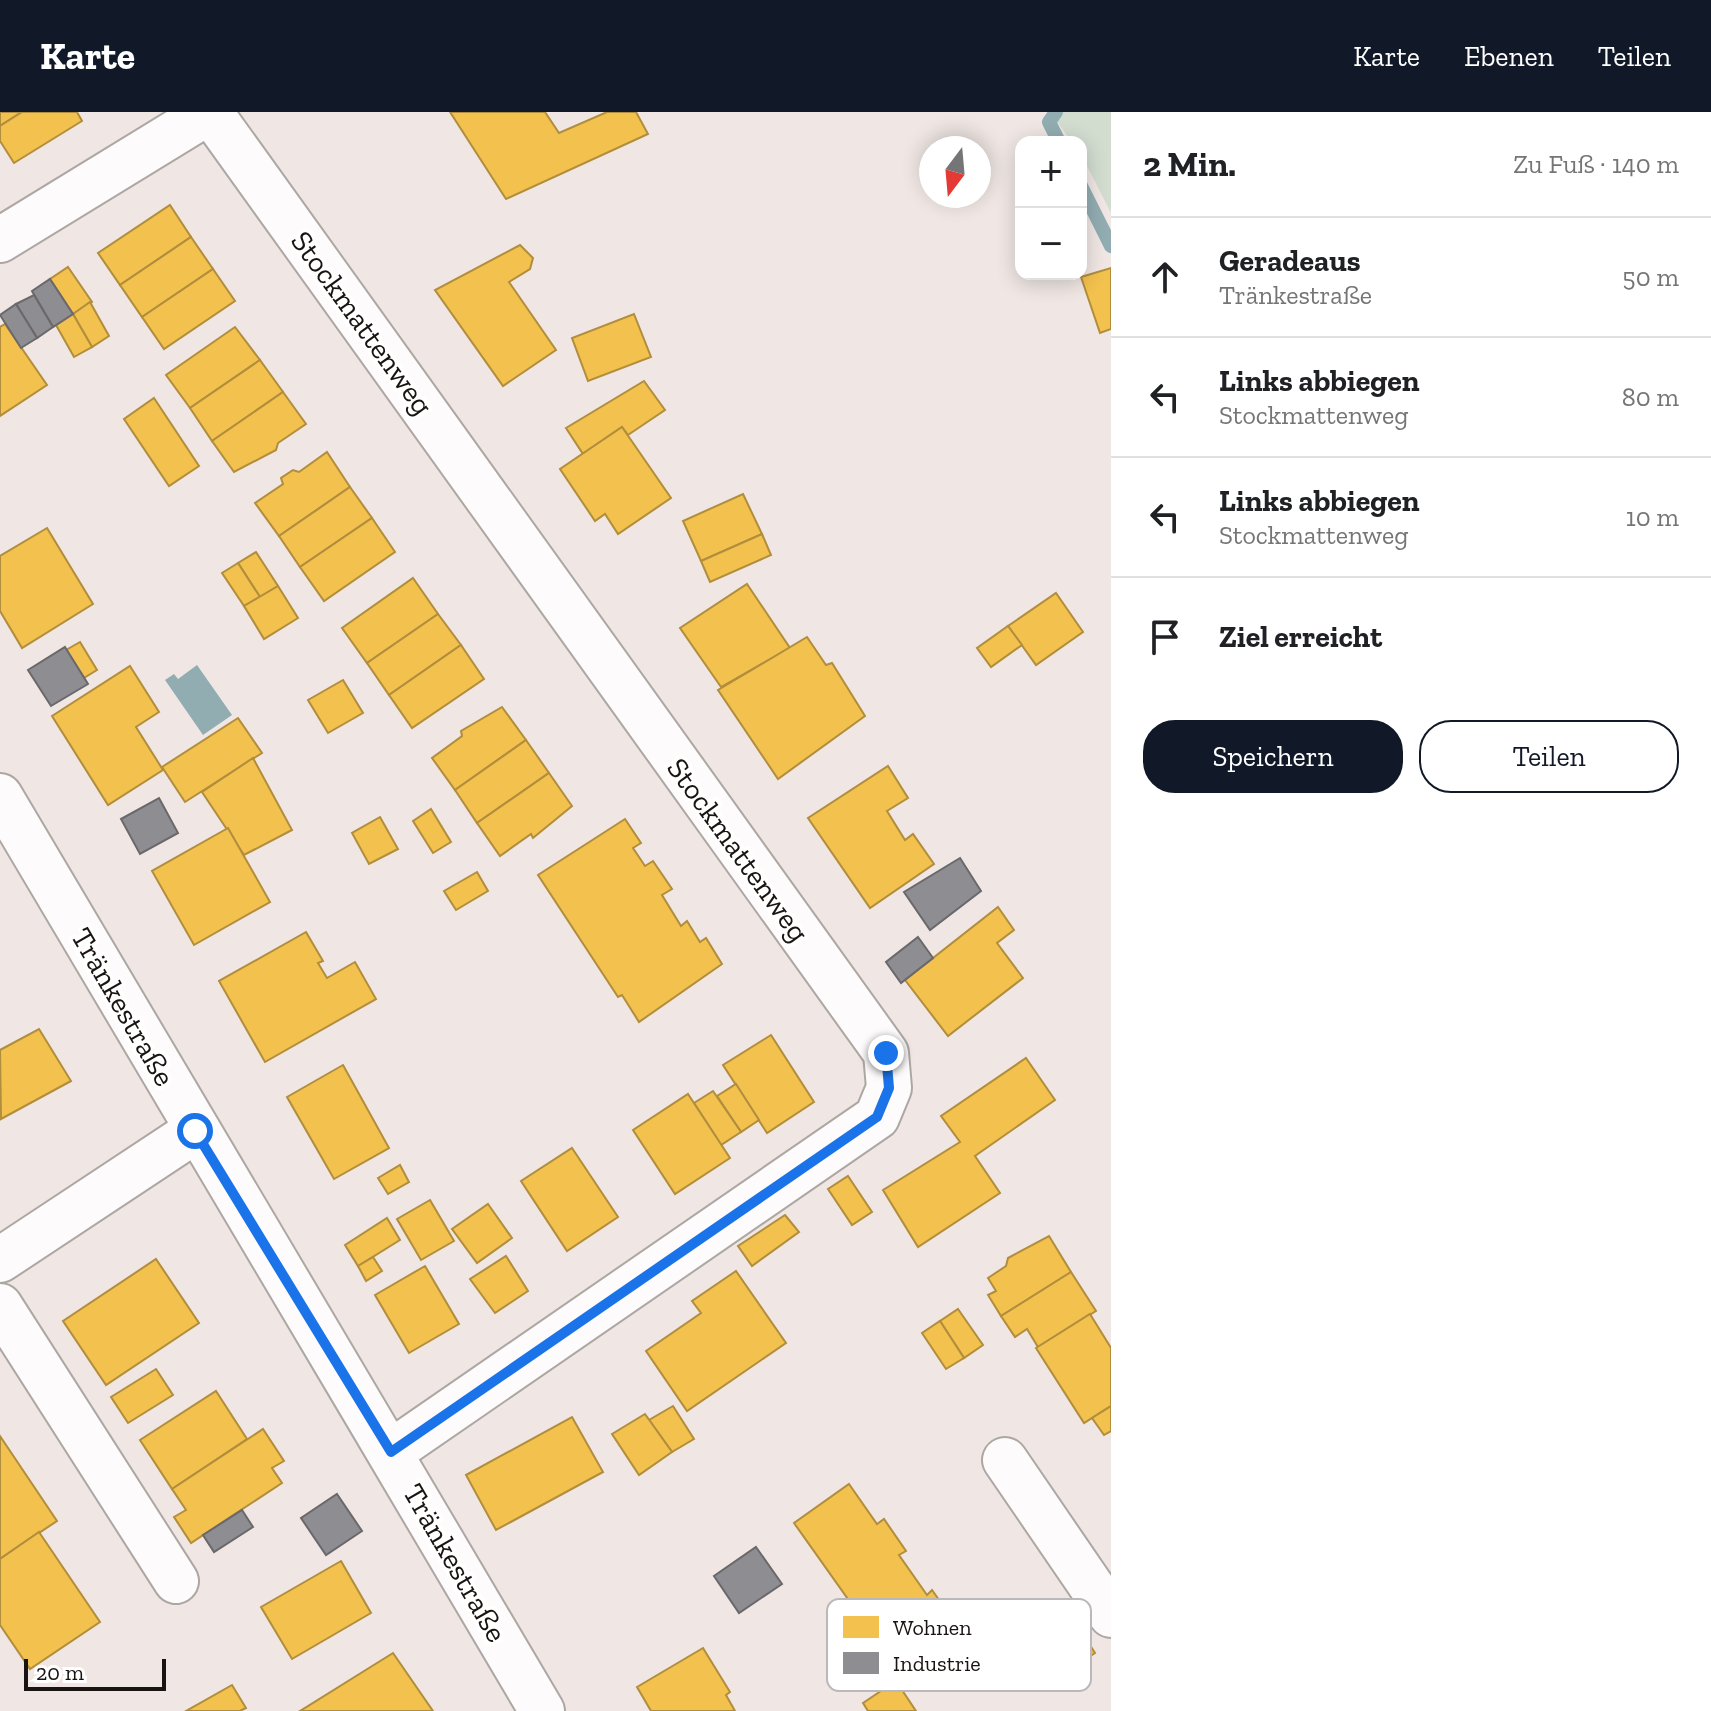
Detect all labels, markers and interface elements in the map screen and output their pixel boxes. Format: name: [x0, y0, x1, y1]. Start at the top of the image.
text: Karte: [40, 33, 135, 79]
text: Karte: [1353, 40, 1420, 73]
text: Ebenen: [1464, 40, 1554, 73]
text: Teilen: [1598, 40, 1671, 73]
north arrow: [919, 136, 991, 208]
map controls: [1015, 136, 1087, 280]
button: +: [1015, 136, 1087, 208]
text: 2 Min.: [1143, 144, 1236, 185]
text: Zu Fuß · 140 m: [1513, 148, 1679, 180]
button: −: [1015, 208, 1087, 280]
street label: Stockmattenweg: [283, 224, 441, 422]
text: Geradeaus: [1219, 243, 1360, 279]
icon: ahead: [1143, 255, 1187, 299]
text: 50 m: [1622, 261, 1679, 293]
text: Tränkestraße: [1219, 279, 1372, 311]
text: Links abbiegen: [1219, 363, 1420, 399]
icon: left: [1143, 375, 1187, 419]
text: 80 m: [1622, 381, 1679, 413]
text: Stockmattenweg: [1219, 399, 1408, 431]
text: Links abbiegen: [1219, 483, 1420, 519]
icon: left: [1143, 495, 1187, 539]
text: 10 m: [1626, 501, 1679, 533]
text: Stockmattenweg: [1219, 519, 1408, 551]
icon: arrive: [1143, 615, 1187, 659]
text: Ziel erreicht: [1219, 619, 1382, 655]
button: Speichern: [1143, 720, 1403, 793]
button: Teilen: [1419, 720, 1679, 793]
street label: Stockmattenweg: [659, 751, 817, 949]
street label: Tränkestraße: [63, 922, 183, 1092]
route end: [868, 1035, 904, 1071]
route start: [177, 1113, 213, 1149]
street label: Tränkestraße: [395, 1478, 515, 1648]
legend: [827, 1599, 1091, 1691]
text: Wohnen: [893, 1614, 972, 1641]
text: Industrie: [893, 1650, 981, 1677]
scale bar: [24, 1655, 166, 1691]
text: 20 m: [36, 1659, 84, 1686]

